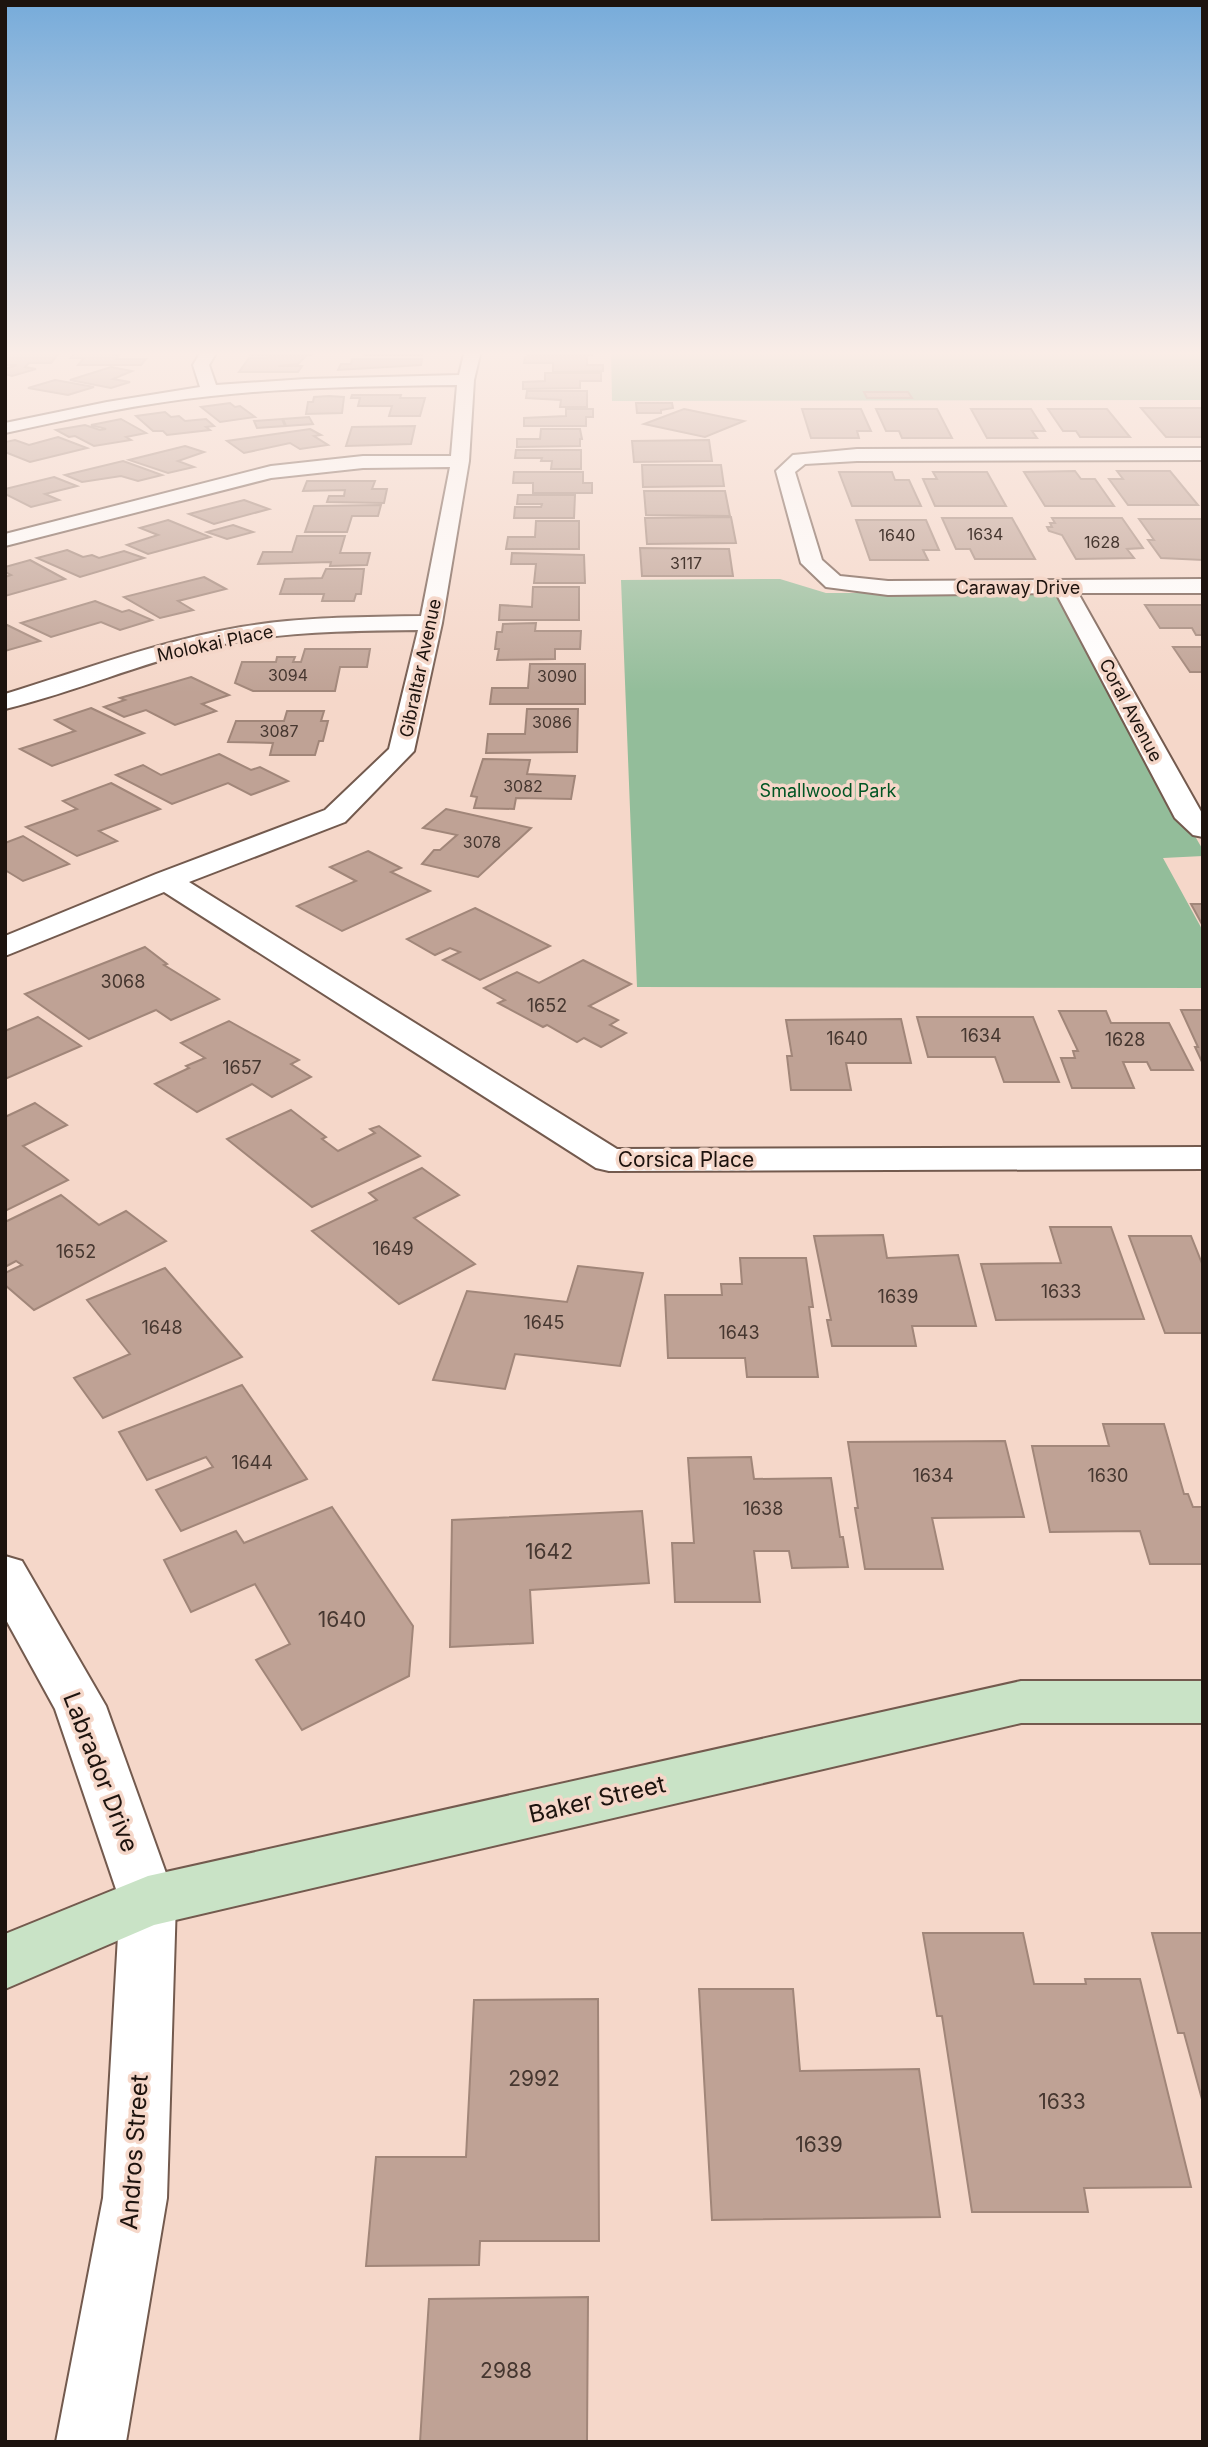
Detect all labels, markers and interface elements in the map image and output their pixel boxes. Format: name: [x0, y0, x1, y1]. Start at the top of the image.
house number: 1634: [967, 524, 1003, 544]
house number: 1640: [879, 525, 915, 545]
house number: 1628: [1084, 532, 1120, 552]
house number: 3117: [670, 553, 702, 573]
street label: Caraway Drive: [956, 577, 1080, 598]
street label: Gibraltar Avenue: [395, 597, 445, 739]
street label: Molokai Place: [155, 620, 275, 666]
street label: Coral Avenue: [1095, 655, 1167, 765]
house number: 3094: [268, 665, 308, 685]
house number: 3090: [537, 666, 577, 686]
house number: 3086: [532, 712, 572, 732]
house number: 3087: [260, 721, 298, 741]
house number: 3082: [503, 776, 543, 796]
park label: Smallwood Park: [760, 780, 896, 801]
house number: 3078: [463, 832, 501, 852]
house number: 3068: [101, 971, 145, 992]
house number: 1652: [527, 995, 567, 1016]
house number: 1634: [960, 1025, 1002, 1046]
house number: 1640: [826, 1028, 868, 1049]
house number: 1628: [1105, 1029, 1145, 1050]
house number: 1657: [222, 1057, 262, 1078]
street label: Corsica Place: [618, 1147, 754, 1172]
house number: 1649: [372, 1238, 414, 1259]
house number: 1652: [56, 1241, 96, 1262]
house number: 1633: [1041, 1281, 1081, 1302]
house number: 1639: [878, 1286, 918, 1307]
house number: 1645: [523, 1312, 565, 1333]
house number: 1648: [141, 1317, 183, 1338]
house number: 1643: [718, 1322, 760, 1343]
house number: 1644: [231, 1452, 273, 1473]
house number: 1634: [912, 1465, 954, 1486]
house number: 1630: [1088, 1465, 1128, 1486]
house number: 1638: [743, 1498, 783, 1519]
house number: 1642: [525, 1539, 573, 1564]
house number: 1640: [318, 1607, 366, 1632]
street label: Labrador Drive: [57, 1688, 145, 1856]
street label: Baker Street: [526, 1769, 668, 1829]
house number: 2992: [508, 2066, 560, 2091]
street label: Andros Street: [114, 2073, 154, 2231]
house number: 1633: [1038, 2089, 1086, 2114]
house number: 1639: [795, 2132, 843, 2157]
house number: 2988: [480, 2358, 532, 2383]

